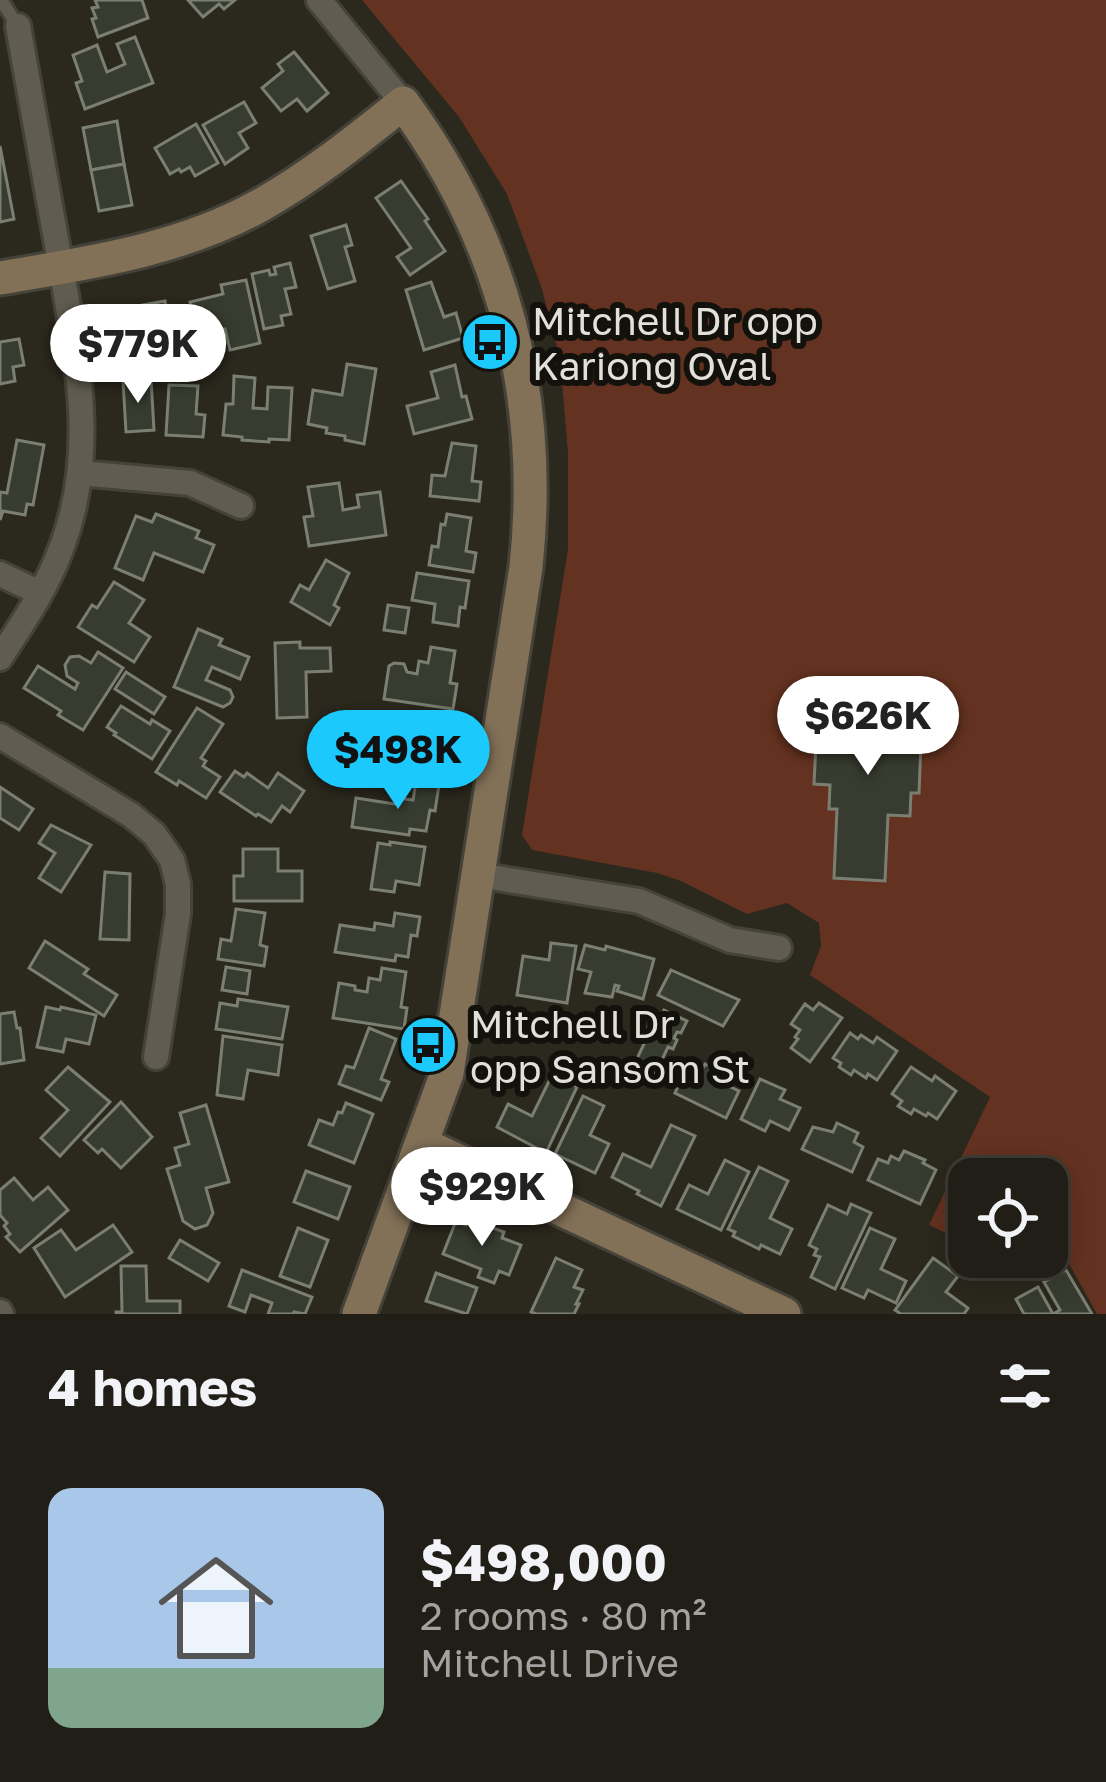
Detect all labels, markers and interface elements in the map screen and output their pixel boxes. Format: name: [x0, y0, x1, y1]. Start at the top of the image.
place label: Mitchell Dr opp Kariong Oval: [532, 297, 818, 389]
pin: $779K: [54, 304, 222, 406]
bus stop icon: Mitchell Dr opp Kariong Oval: [459, 311, 521, 373]
text: $779K: [77, 319, 199, 366]
pin: $626K: [784, 676, 952, 778]
text: $626K: [804, 691, 932, 738]
pin: $498K: [314, 710, 482, 812]
text: $498K: [334, 725, 462, 772]
place label: Mitchell Dr opp Sansom St: [470, 1000, 750, 1092]
bus stop icon: Mitchell Dr opp Sansom St: [397, 1014, 459, 1076]
pin: $929K: [398, 1147, 566, 1249]
map controls: [948, 1158, 1068, 1278]
button: locate: [948, 1158, 1068, 1278]
text: $929K: [418, 1162, 546, 1209]
icon: filters: [992, 1353, 1058, 1419]
text: 4 homes: [48, 1356, 257, 1417]
text: $498,000: [420, 1531, 667, 1592]
icon: home: [144, 1536, 288, 1680]
text: 2 rooms · 80 m²: [420, 1592, 707, 1639]
text: Mitchell Drive: [420, 1639, 679, 1686]

